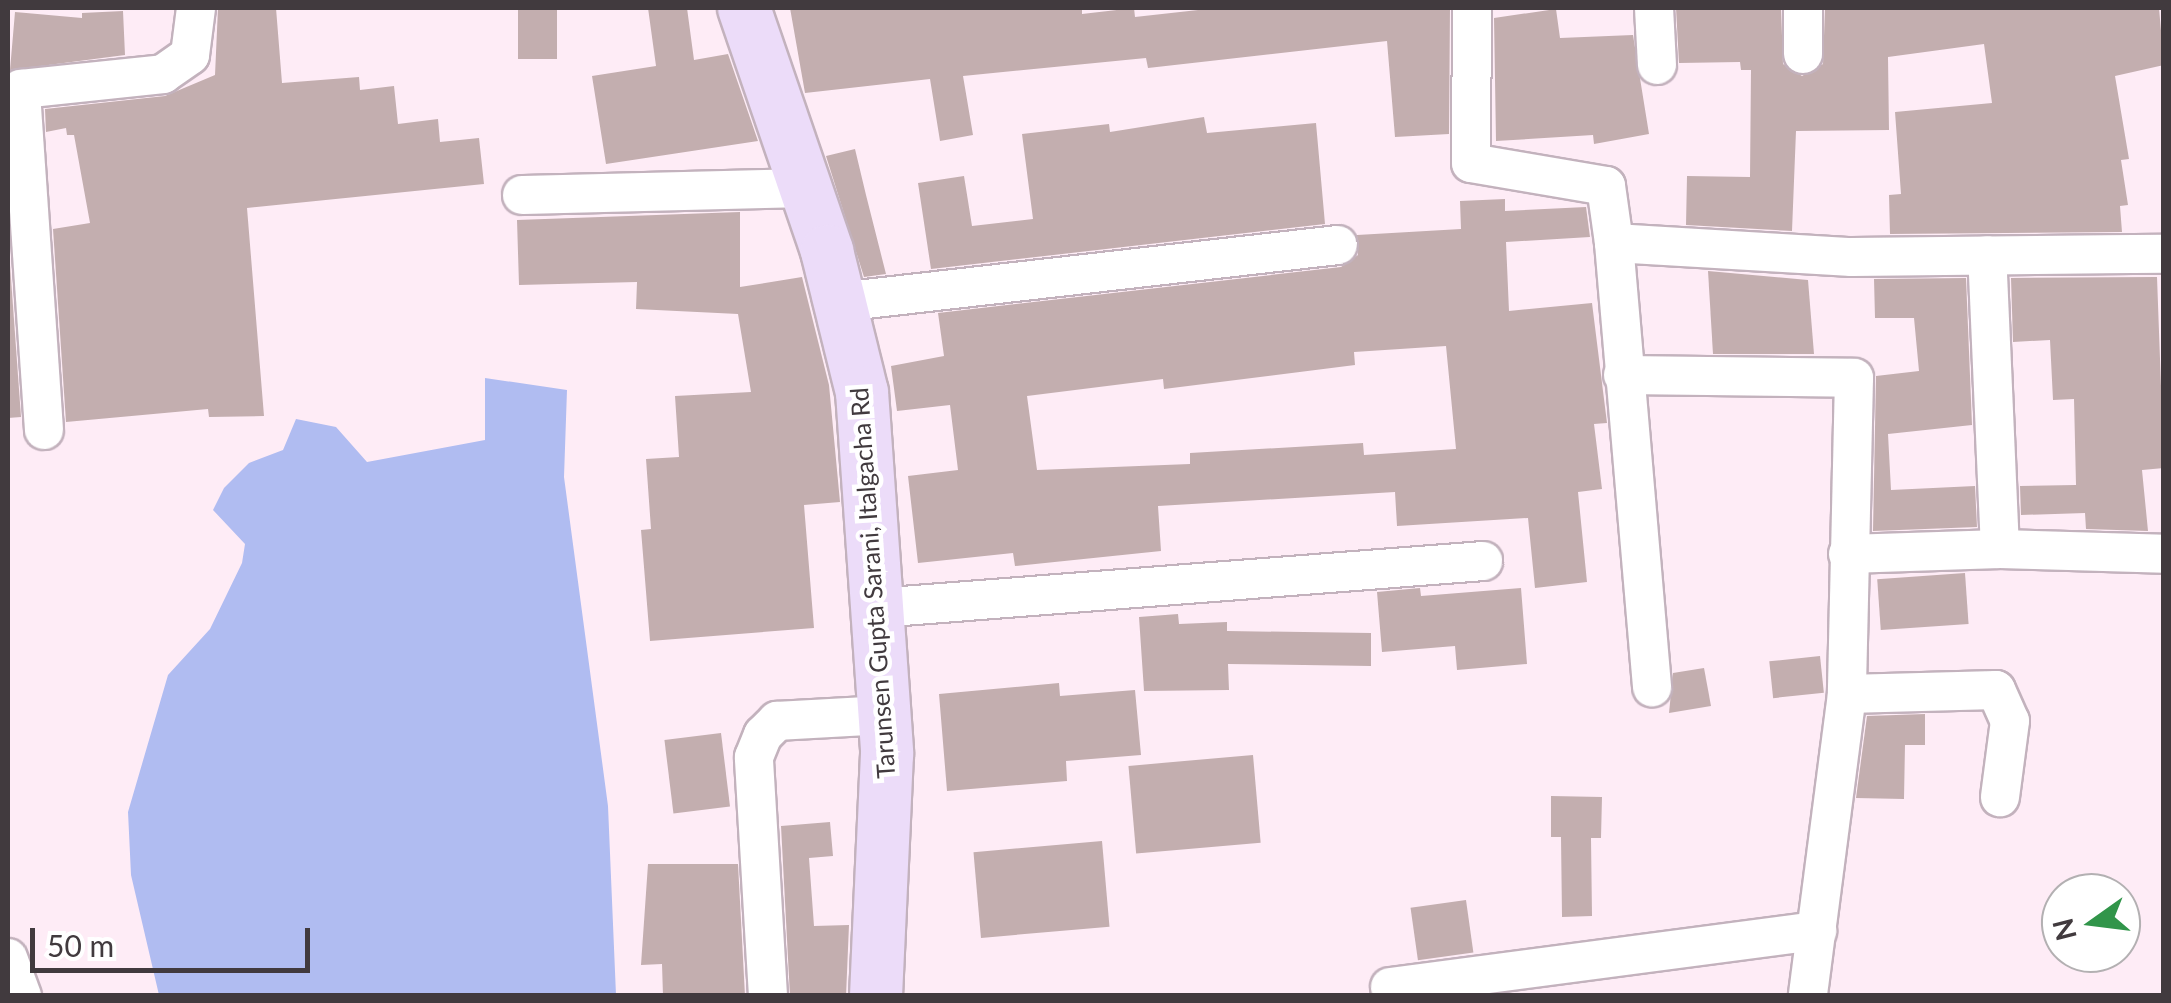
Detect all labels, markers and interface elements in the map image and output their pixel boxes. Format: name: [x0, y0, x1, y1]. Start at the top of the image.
street label: Tarunsen Gupta Sarani, Italgacha Rd: [843, 387, 901, 779]
north arrow: [2041, 873, 2141, 973]
scale bar: [35, 908, 315, 970]
text: N: [2045, 915, 2083, 944]
text: 50 m: [47, 927, 114, 963]

